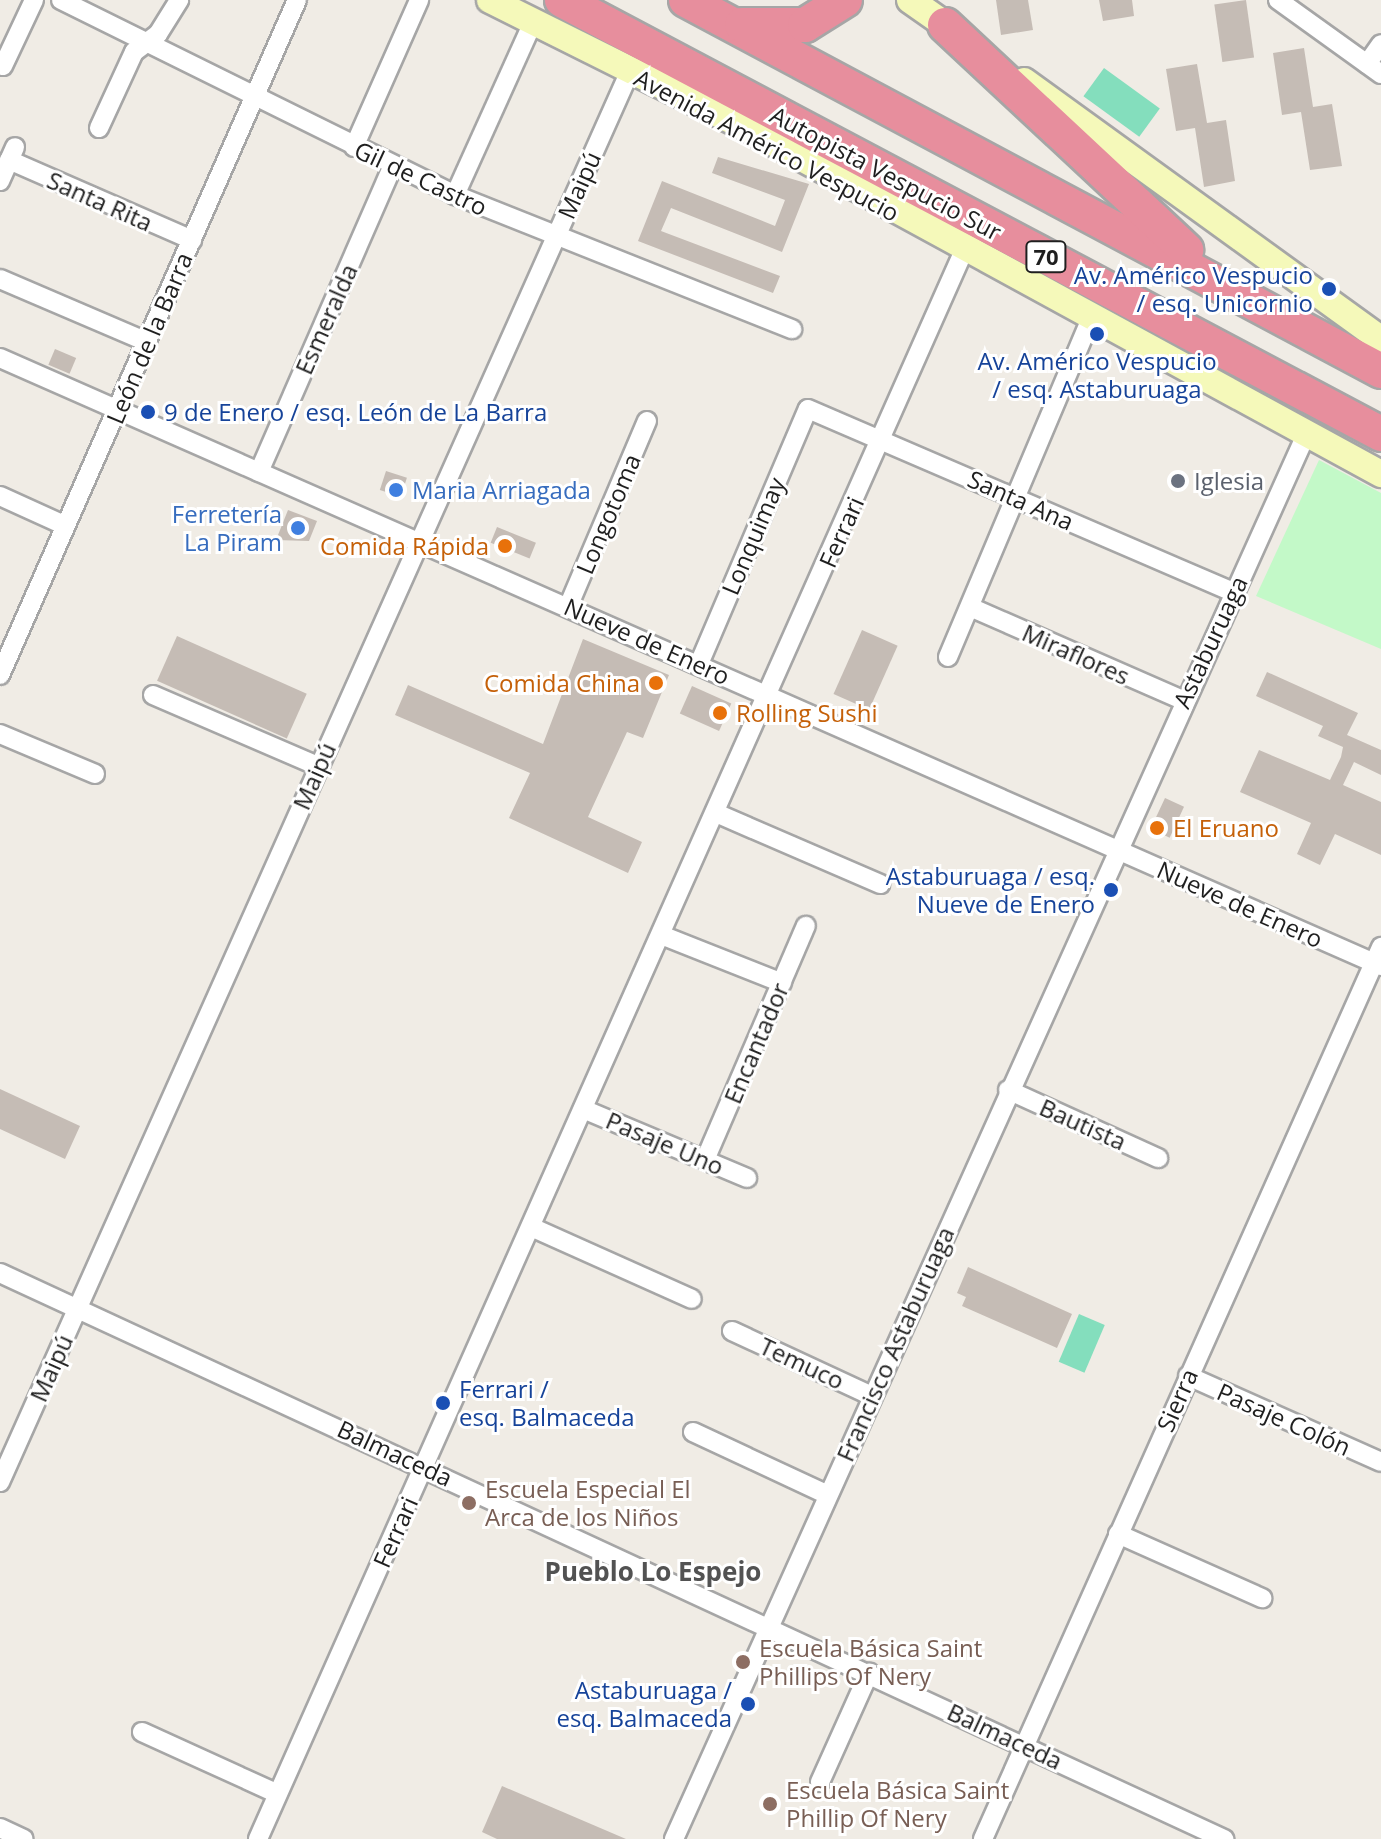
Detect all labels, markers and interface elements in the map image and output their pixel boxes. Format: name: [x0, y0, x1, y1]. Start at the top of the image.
street label: Avenida Américo Vespucio: [630, 63, 904, 227]
street label: Autopista Vespucio Sur: [765, 100, 1007, 246]
street label: Gil de Castro: [350, 135, 492, 221]
street label: Maipú: [552, 147, 606, 223]
street label: Santa Rita: [43, 165, 157, 237]
road number: 70: [1024, 239, 1068, 275]
street label: León de la Barra: [100, 248, 198, 428]
street label: Esmeralda: [289, 259, 363, 379]
place label: Av. Américo Vespucio / esq. Unicornio: [1074, 261, 1313, 317]
marker: Av. Américo Vespucio / esq. Unicornio: [1320, 280, 1338, 298]
marker: Av. Américo Vespucio / esq. Astaburuaga: [1088, 325, 1106, 343]
place label: Av. Américo Vespucio / esq. Astaburuaga: [977, 347, 1217, 403]
place label: 9 de Enero / esq. León de La Barra: [164, 398, 547, 426]
marker: 9 de Enero / esq. León de La Barra: [139, 403, 157, 421]
street label: Longotoma: [570, 450, 646, 578]
street label: Santa Ana: [964, 464, 1078, 536]
place label: Iglesia: [1194, 467, 1264, 495]
marker: Iglesia: [1169, 472, 1187, 490]
street label: Lonquimay: [715, 473, 791, 599]
place label: Maria Arriagada: [412, 476, 591, 504]
marker: Maria Arriagada: [387, 481, 405, 499]
street label: Ferrari: [813, 492, 869, 572]
place label: Ferretería La Piram: [172, 500, 282, 556]
marker: Ferretería La Piram: [289, 519, 307, 537]
place label: Comida Rápida: [320, 532, 489, 560]
marker: Comida Rápida: [496, 537, 514, 555]
street label: Astaburuaga: [1167, 572, 1253, 712]
street label: Nueve de Enero: [560, 592, 734, 690]
street label: Miraflores: [1018, 618, 1134, 690]
place label: Comida China: [484, 669, 640, 697]
marker: Comida China: [647, 674, 665, 692]
place label: Rolling Sushi: [736, 699, 878, 727]
marker: Rolling Sushi: [711, 704, 729, 722]
street label: Maipú: [287, 738, 341, 814]
place label: El Eruano: [1173, 814, 1279, 842]
marker: El Eruano: [1148, 819, 1166, 837]
street label: Nueve de Enero: [1153, 855, 1327, 953]
place label: Astaburuaga / esq. Nueve de Enero: [886, 862, 1095, 918]
marker: Astaburuaga / esq. Nueve de Enero: [1102, 881, 1120, 899]
street label: Encantador: [718, 978, 794, 1108]
street label: Bautista: [1035, 1092, 1131, 1156]
street label: Pasaje Uno: [602, 1105, 728, 1181]
street label: Francisco Astaburuaga: [830, 1222, 960, 1466]
street label: Maipú: [24, 1330, 78, 1406]
street label: Temuco: [755, 1331, 849, 1395]
street label: Sierra: [1150, 1364, 1204, 1436]
place label: Ferrari / esq. Balmaceda: [459, 1375, 635, 1431]
street label: Pasaje Colón: [1213, 1377, 1355, 1461]
marker: Ferrari / esq. Balmaceda: [434, 1394, 452, 1412]
street label: Balmaceda: [333, 1414, 457, 1492]
place label: Escuela Especial El Arca de los Niños: [485, 1475, 691, 1531]
street label: Ferrari: [367, 1492, 423, 1572]
marker: Escuela Especial El Arca de los Niños: [460, 1494, 478, 1512]
district label: Pueblo Lo Espejo: [545, 1556, 761, 1588]
place label: Escuela Básica Saint Phillips Of Nery: [759, 1634, 982, 1690]
marker: Escuela Básica Saint Phillips Of Nery: [734, 1653, 752, 1671]
place label: Astaburuaga / esq. Balmaceda: [556, 1676, 732, 1732]
marker: Astaburuaga / esq. Balmaceda: [739, 1695, 757, 1713]
street label: Balmaceda: [943, 1697, 1067, 1775]
place label: Escuela Básica Saint Phillip Of Nery: [786, 1776, 1009, 1832]
marker: Escuela Básica Saint Phillip Of Nery: [761, 1795, 779, 1813]

